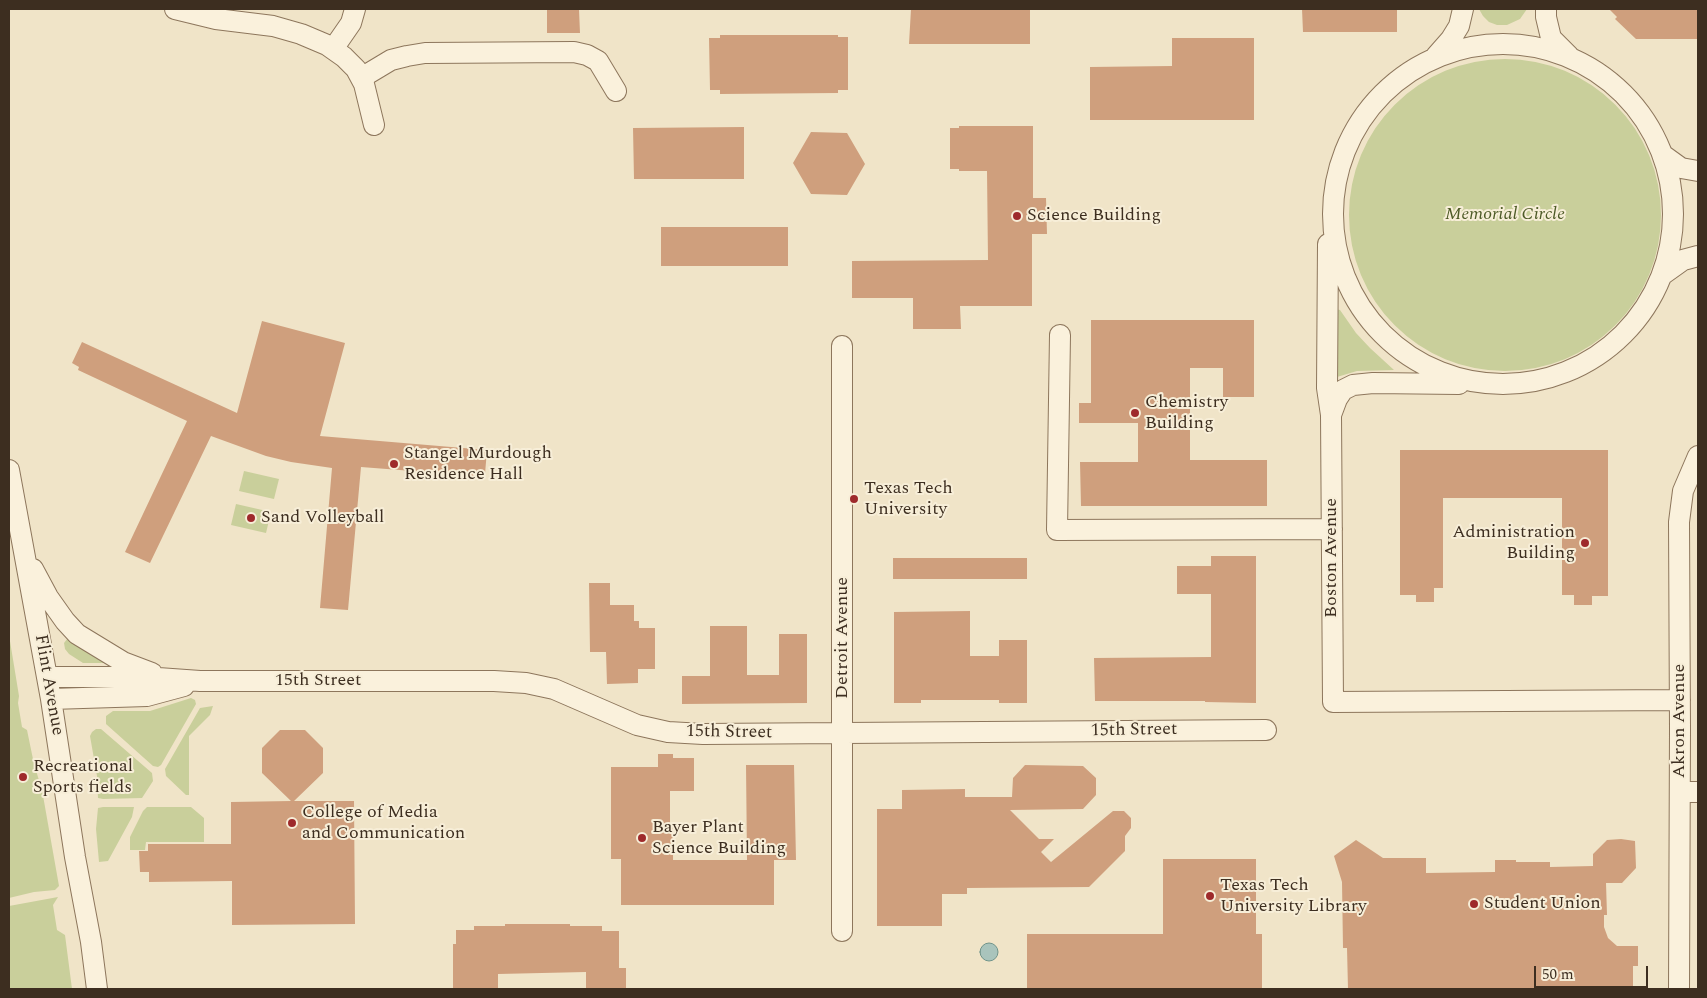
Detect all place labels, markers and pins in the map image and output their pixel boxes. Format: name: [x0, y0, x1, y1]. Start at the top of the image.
place label: Science Building: [1027, 205, 1161, 227]
marker: Science Building: [1011, 210, 1023, 222]
place label: Chemistry Building: [1145, 392, 1228, 434]
marker: Chemistry Building: [1129, 407, 1141, 419]
place label: Stangel Murdough Residence Hall: [404, 443, 552, 486]
marker: Stangel Murdough Residence Hall: [388, 458, 400, 470]
place label: Texas Tech University: [864, 478, 953, 520]
marker: Texas Tech University: [848, 493, 860, 505]
place label: Sand Volleyball: [261, 507, 384, 529]
marker: Sand Volleyball: [245, 512, 257, 524]
place label: Administration Building: [1452, 522, 1575, 564]
marker: Administration Building: [1579, 537, 1591, 549]
place label: Recreational Sports fields: [33, 756, 133, 799]
marker: Recreational Sports fields: [17, 771, 29, 783]
place label: College of Media and Communication: [302, 802, 465, 844]
marker: College of Media and Communication: [286, 817, 298, 829]
place label: Bayer Plant Science Building: [652, 817, 786, 860]
marker: Bayer Plant Science Building: [636, 832, 648, 844]
place label: Texas Tech University Library: [1220, 875, 1367, 918]
marker: Texas Tech University Library: [1204, 890, 1216, 902]
place label: Student Union: [1484, 893, 1601, 915]
marker: Student Union: [1468, 898, 1480, 910]

